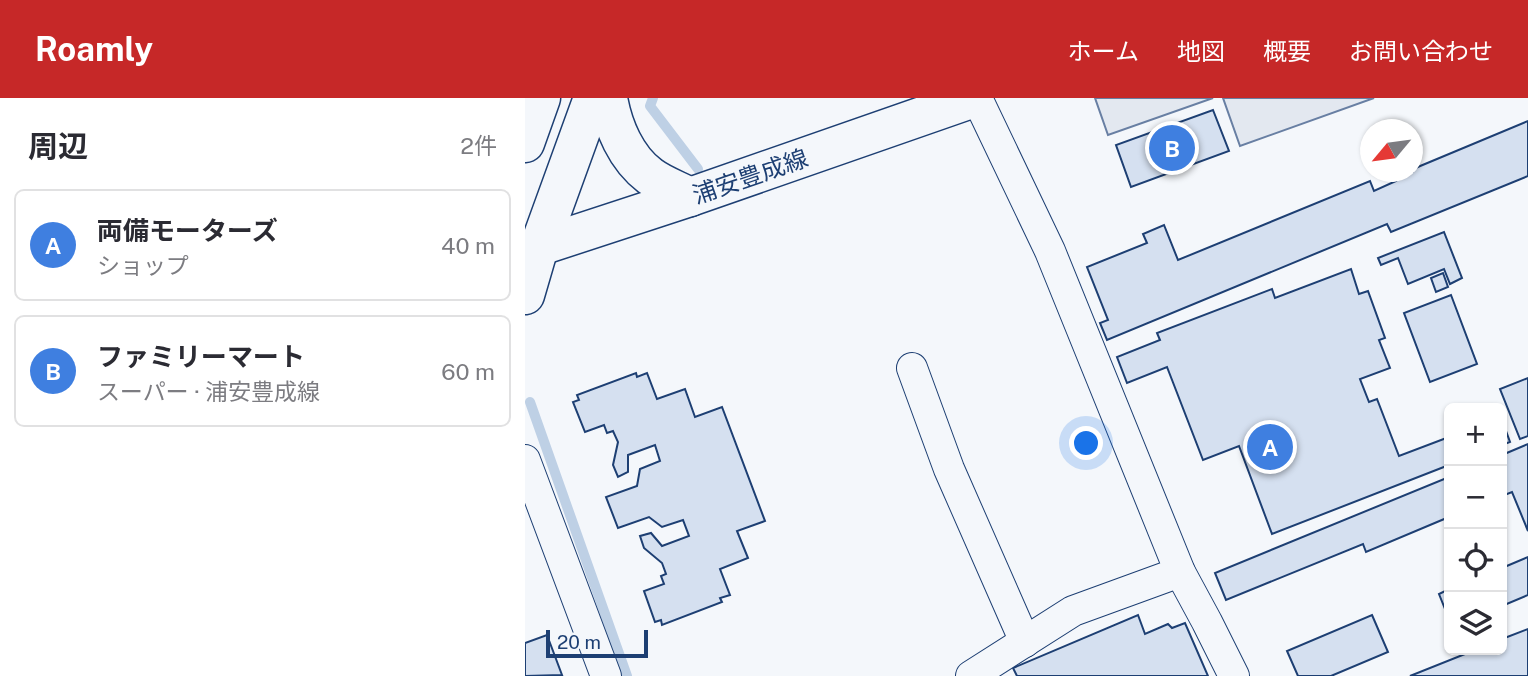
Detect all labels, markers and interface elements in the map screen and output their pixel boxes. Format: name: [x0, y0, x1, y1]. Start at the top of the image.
text: Roamly: [35, 30, 153, 68]
text: ホーム: [1068, 37, 1139, 65]
text: 地図: [1177, 37, 1225, 65]
text: 概要: [1263, 37, 1311, 65]
text: お問い合わせ: [1349, 37, 1493, 65]
north arrow: [1360, 119, 1423, 182]
pin: B: [1149, 122, 1195, 174]
text: 周辺: [28, 128, 88, 164]
text: 2件: [460, 132, 497, 159]
street label: 浦安豊成線: [689, 143, 811, 209]
text: 両備モーターズ: [97, 215, 278, 246]
text: A: [45, 232, 61, 259]
text: 40 m: [441, 232, 495, 259]
text: ショップ: [97, 252, 189, 279]
text: ファミリーマート: [97, 341, 305, 372]
text: B: [45, 358, 61, 385]
text: 60 m: [441, 358, 495, 385]
text: スーパー · 浦安豊成線: [97, 378, 320, 405]
map controls: [1444, 403, 1507, 655]
button: +: [1444, 403, 1507, 466]
pin: A: [1247, 421, 1293, 473]
your location: [1069, 426, 1103, 460]
button: −: [1444, 466, 1507, 529]
button: locate: [1444, 529, 1507, 592]
button: layers: [1444, 592, 1507, 655]
scale bar: [546, 627, 647, 659]
text: 20 m: [557, 631, 601, 653]

